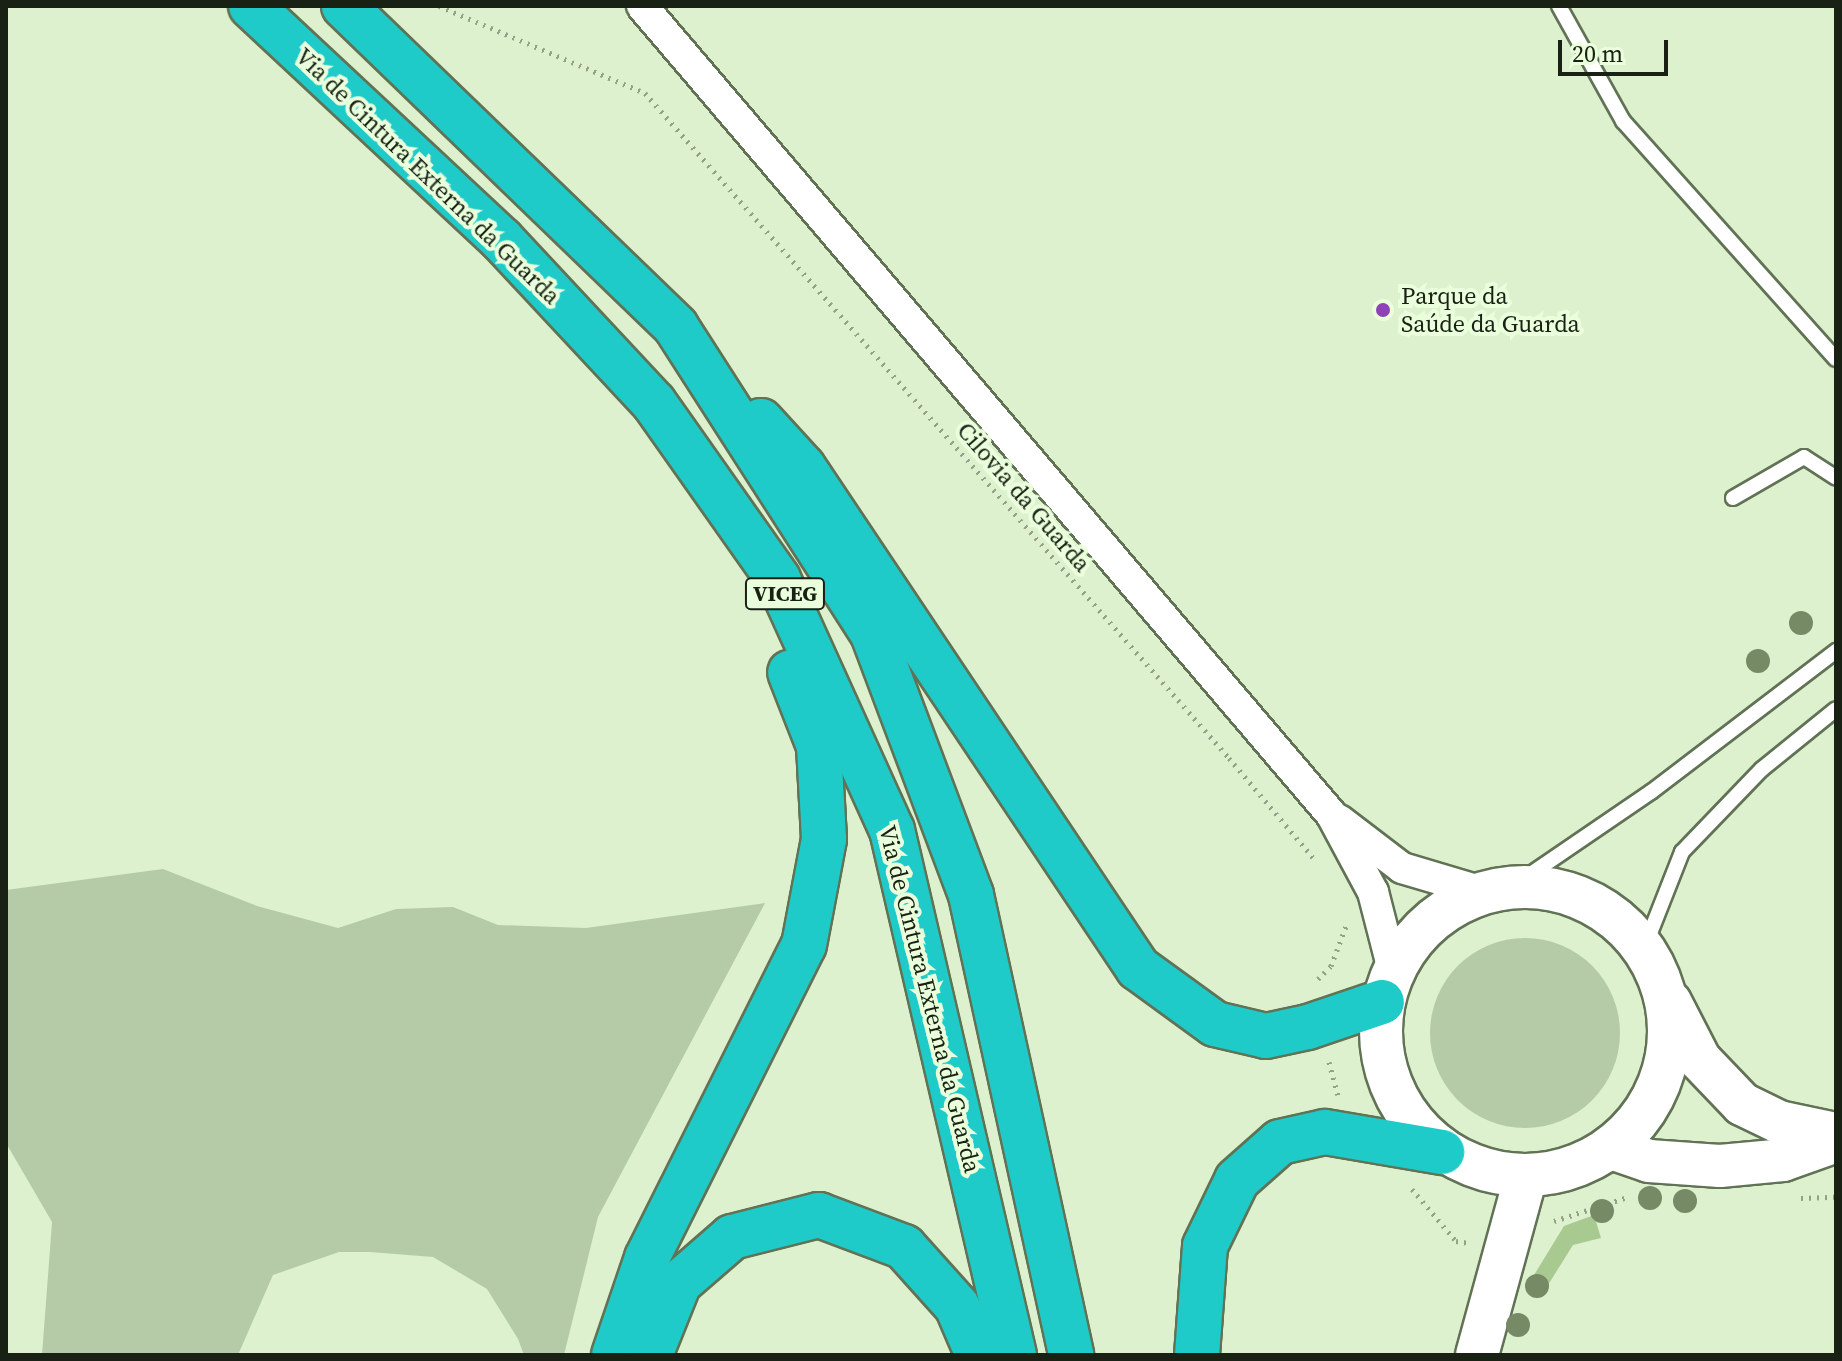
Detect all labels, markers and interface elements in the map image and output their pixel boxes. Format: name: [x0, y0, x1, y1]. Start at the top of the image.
scale bar: [1562, 24, 1672, 74]
text: 20 m: [1572, 37, 1623, 70]
street label: Via de Cintura Externa da Guarda: [290, 42, 566, 310]
place label: Parque da Saúde da Guarda: [1401, 282, 1580, 338]
marker: Parque da Saúde da Guarda: [1372, 299, 1394, 321]
street label: Cilovia da Guarda: [951, 416, 1097, 578]
road number: VICEG: [743, 576, 827, 612]
street label: Via de Cintura Externa da Guarda: [873, 822, 987, 1176]

